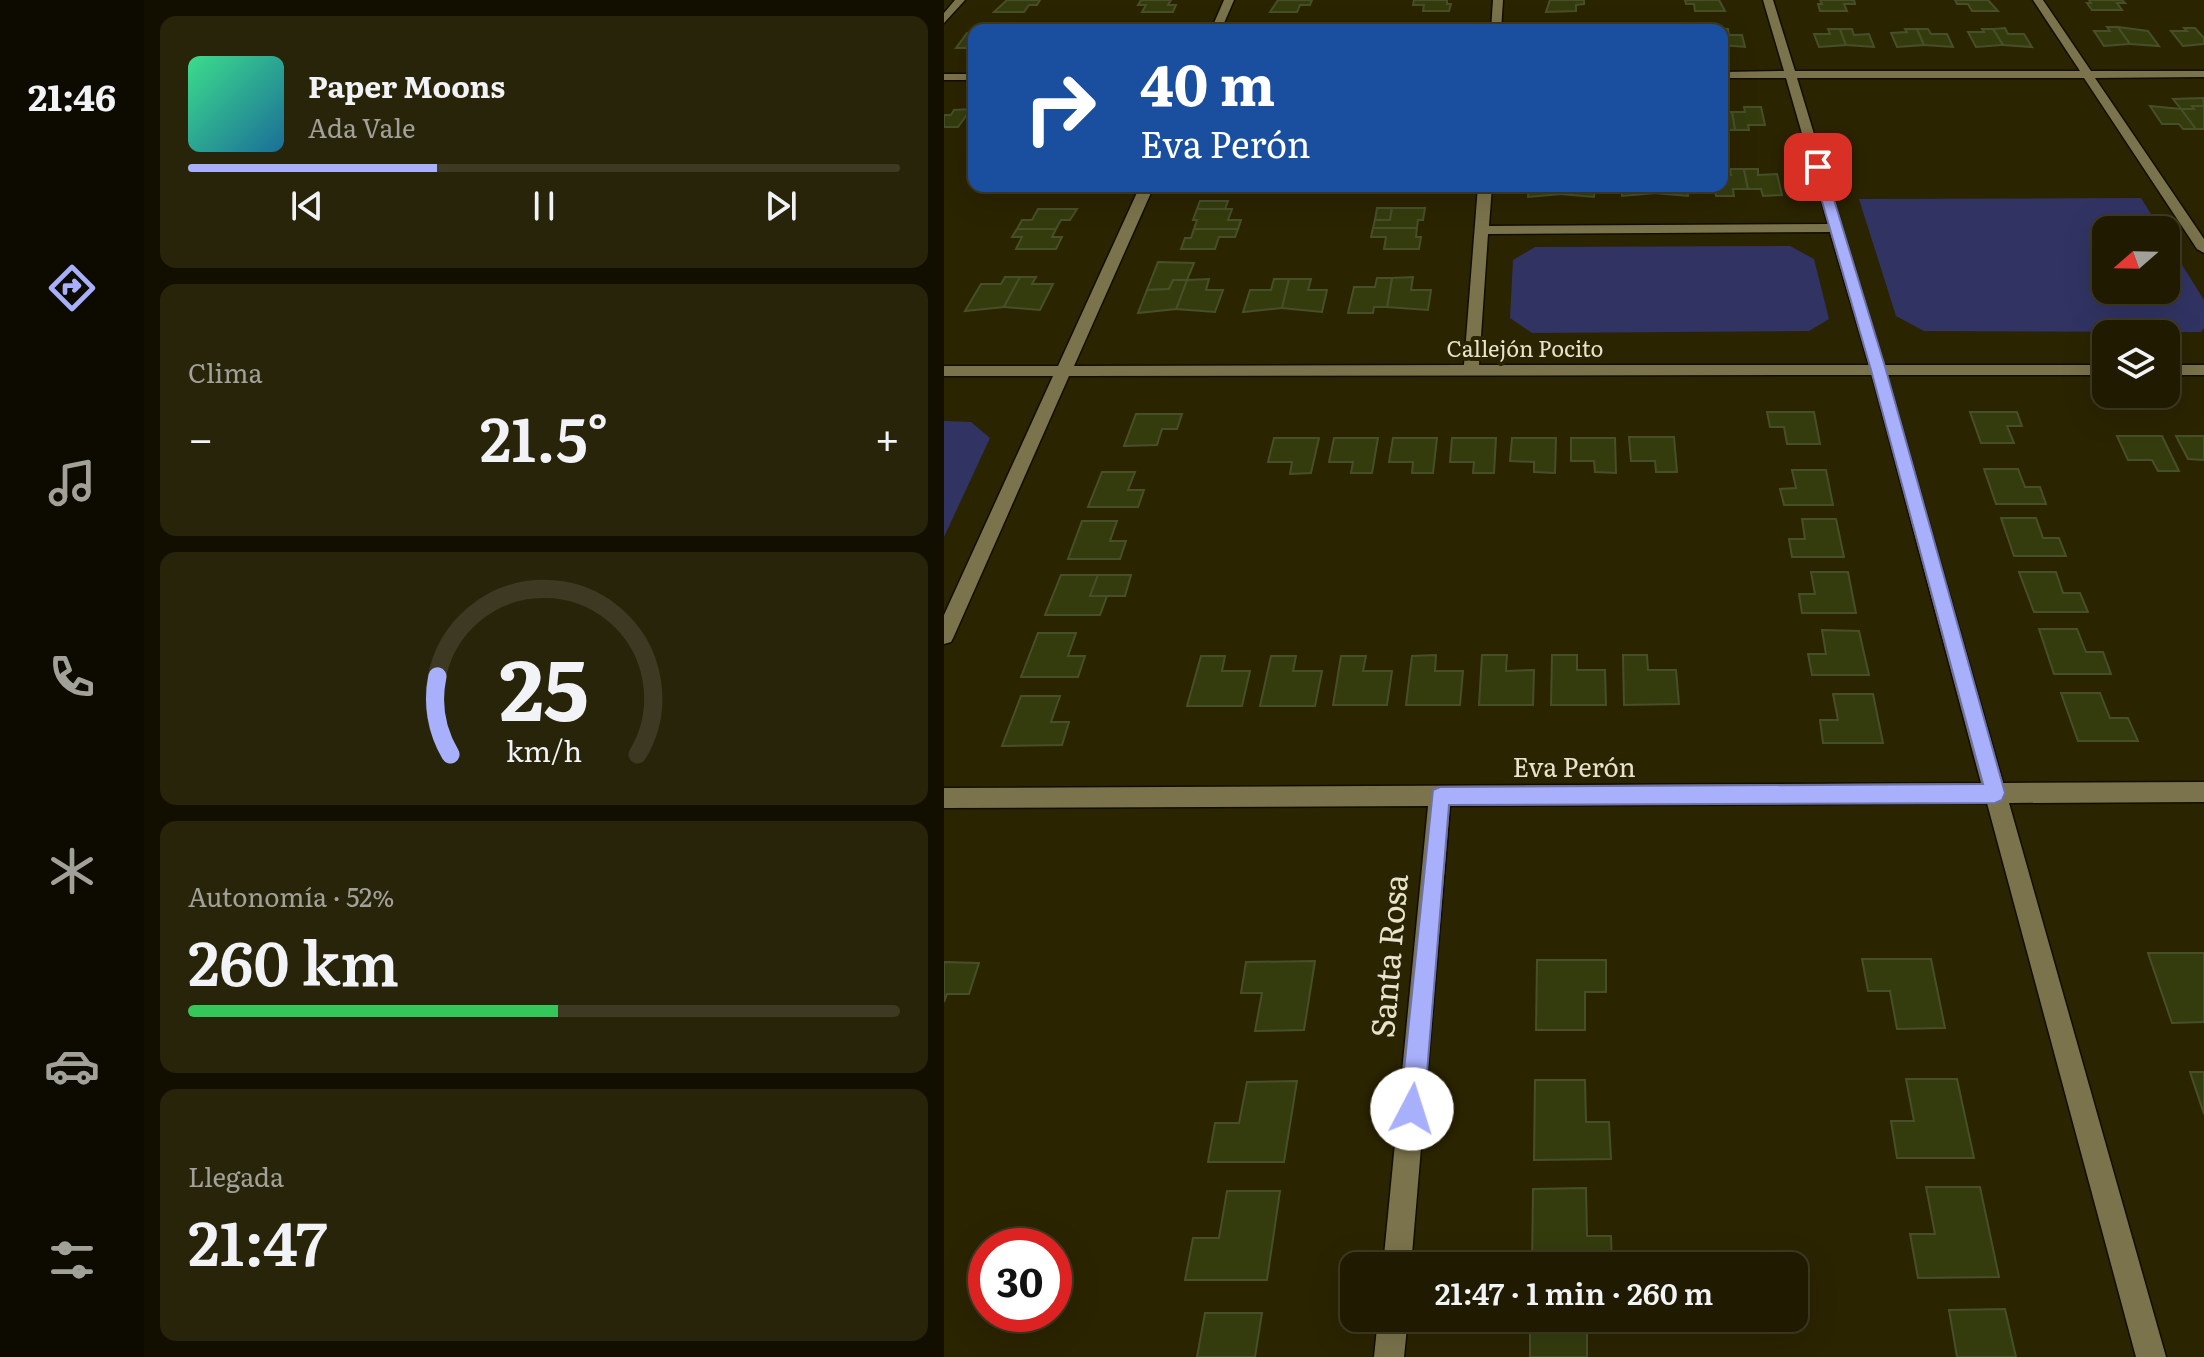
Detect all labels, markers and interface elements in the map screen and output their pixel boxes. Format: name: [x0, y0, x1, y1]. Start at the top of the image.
text: 40 m: [1140, 40, 1275, 123]
icon: right: [1008, 56, 1112, 160]
text: Paper Moons: [308, 63, 505, 107]
text: 21:46: [28, 69, 116, 122]
text: Ada Vale: [308, 107, 415, 146]
text: Eva Perón: [1140, 116, 1311, 169]
pin: [1784, 133, 1852, 201]
icon: arrive: [1796, 145, 1840, 189]
icon: previous: [285, 184, 329, 228]
icon: pause: [522, 184, 566, 228]
icon: next: [759, 184, 803, 228]
north arrow: [2092, 216, 2180, 304]
map controls: [2092, 216, 2180, 408]
icon: directions: [44, 260, 100, 316]
button: layers: [2092, 320, 2180, 408]
street label: Callejón Pocito: [1447, 331, 1603, 364]
text: Clima: [188, 352, 263, 391]
text: 21.5°: [480, 391, 608, 480]
text: −: [188, 403, 214, 469]
text: +: [874, 403, 900, 469]
icon: music: [44, 455, 100, 511]
text: 25: [499, 622, 589, 746]
icon: phone: [44, 649, 100, 705]
text: km/h: [506, 728, 582, 771]
street label: Eva Perón: [1512, 746, 1636, 785]
icon: climate: [44, 843, 100, 899]
street label: Santa Rosa: [1356, 871, 1418, 1040]
text: Autonomía · 52%: [188, 876, 394, 915]
text: 260 km: [188, 915, 399, 1004]
icon: car: [44, 1038, 100, 1094]
position arrow: [1370, 1067, 1454, 1151]
text: Llegada: [188, 1156, 284, 1195]
text: 21:47: [188, 1195, 327, 1284]
speed limit sign: 30: [968, 1228, 1072, 1332]
icon: filters: [44, 1232, 100, 1288]
text: 21:47 · 1 min · 260 m: [1435, 1270, 1713, 1314]

